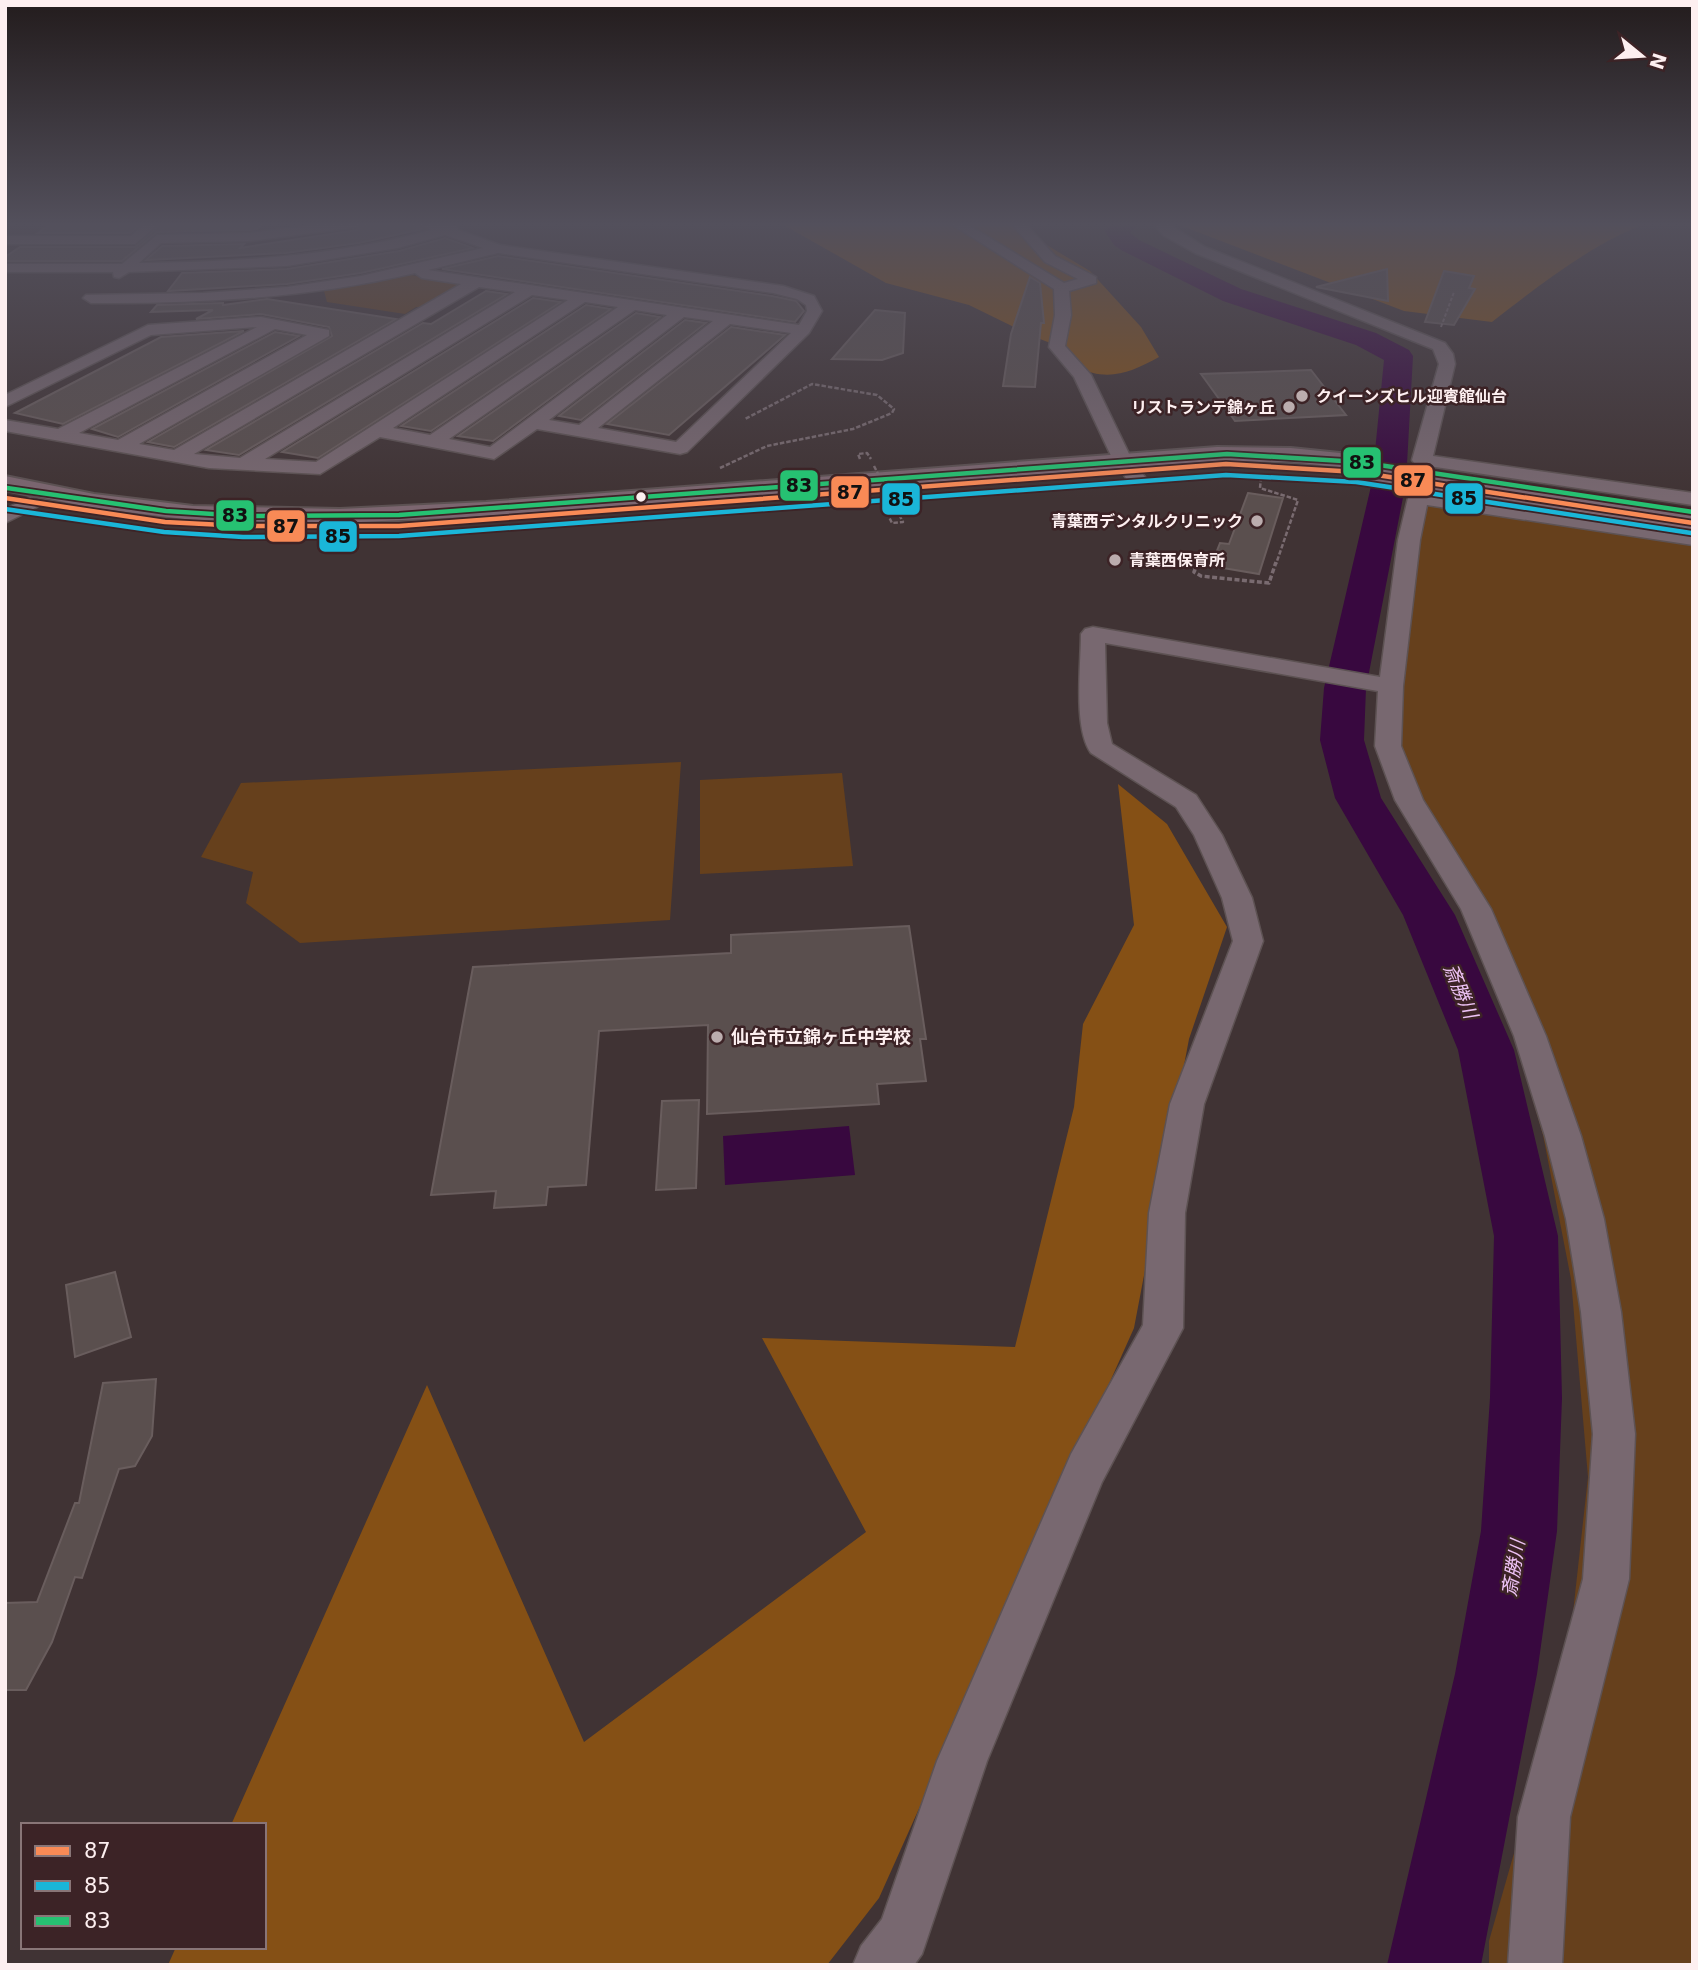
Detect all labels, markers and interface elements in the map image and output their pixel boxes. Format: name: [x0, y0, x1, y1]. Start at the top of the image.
north arrow: [1607, 21, 1677, 91]
text: N: [1645, 50, 1671, 72]
place label: クイーンズヒル迎賓館仙台: [1316, 387, 1507, 406]
marker: クイーンズヒル迎賓館仙台: [1294, 388, 1310, 404]
place label: リストランテ錦ヶ丘: [1131, 398, 1275, 417]
marker: リストランテ錦ヶ丘: [1281, 399, 1297, 415]
line badge: 83: [1342, 446, 1382, 479]
text: 83: [1349, 451, 1375, 473]
line badge: 87: [1393, 464, 1434, 497]
line badge: 83: [779, 469, 819, 502]
text: 87: [1400, 469, 1426, 491]
text: 83: [786, 474, 812, 496]
line badge: 87: [830, 475, 870, 509]
text: 87: [837, 481, 863, 503]
line badge: 85: [881, 482, 921, 516]
line badge: 85: [1444, 482, 1484, 515]
text: 85: [1451, 487, 1477, 509]
text: 85: [888, 488, 914, 510]
unlabelled marker: [634, 490, 648, 504]
line badge: 83: [215, 499, 255, 532]
text: 83: [222, 504, 248, 526]
line badge: 87: [266, 509, 306, 543]
place label: 青葉西デンタルクリニック: [1051, 512, 1243, 531]
marker: 青葉西デンタルクリニック: [1249, 513, 1265, 529]
text: 87: [273, 515, 299, 537]
line badge: 85: [318, 520, 358, 553]
text: 85: [325, 525, 351, 547]
place label: 青葉西保育所: [1129, 551, 1225, 570]
marker: 青葉西保育所: [1107, 552, 1123, 568]
water label: 斎勝川: [1440, 960, 1483, 1023]
place label: 仙台市立錦ヶ丘中学校: [731, 1026, 911, 1047]
marker: 仙台市立錦ヶ丘中学校: [709, 1029, 725, 1045]
water label: 斎勝川: [1498, 1536, 1529, 1598]
legend: [21, 1823, 266, 1949]
text: 87: [84, 1839, 111, 1863]
text: 85: [84, 1874, 111, 1898]
text: 83: [84, 1909, 111, 1933]

